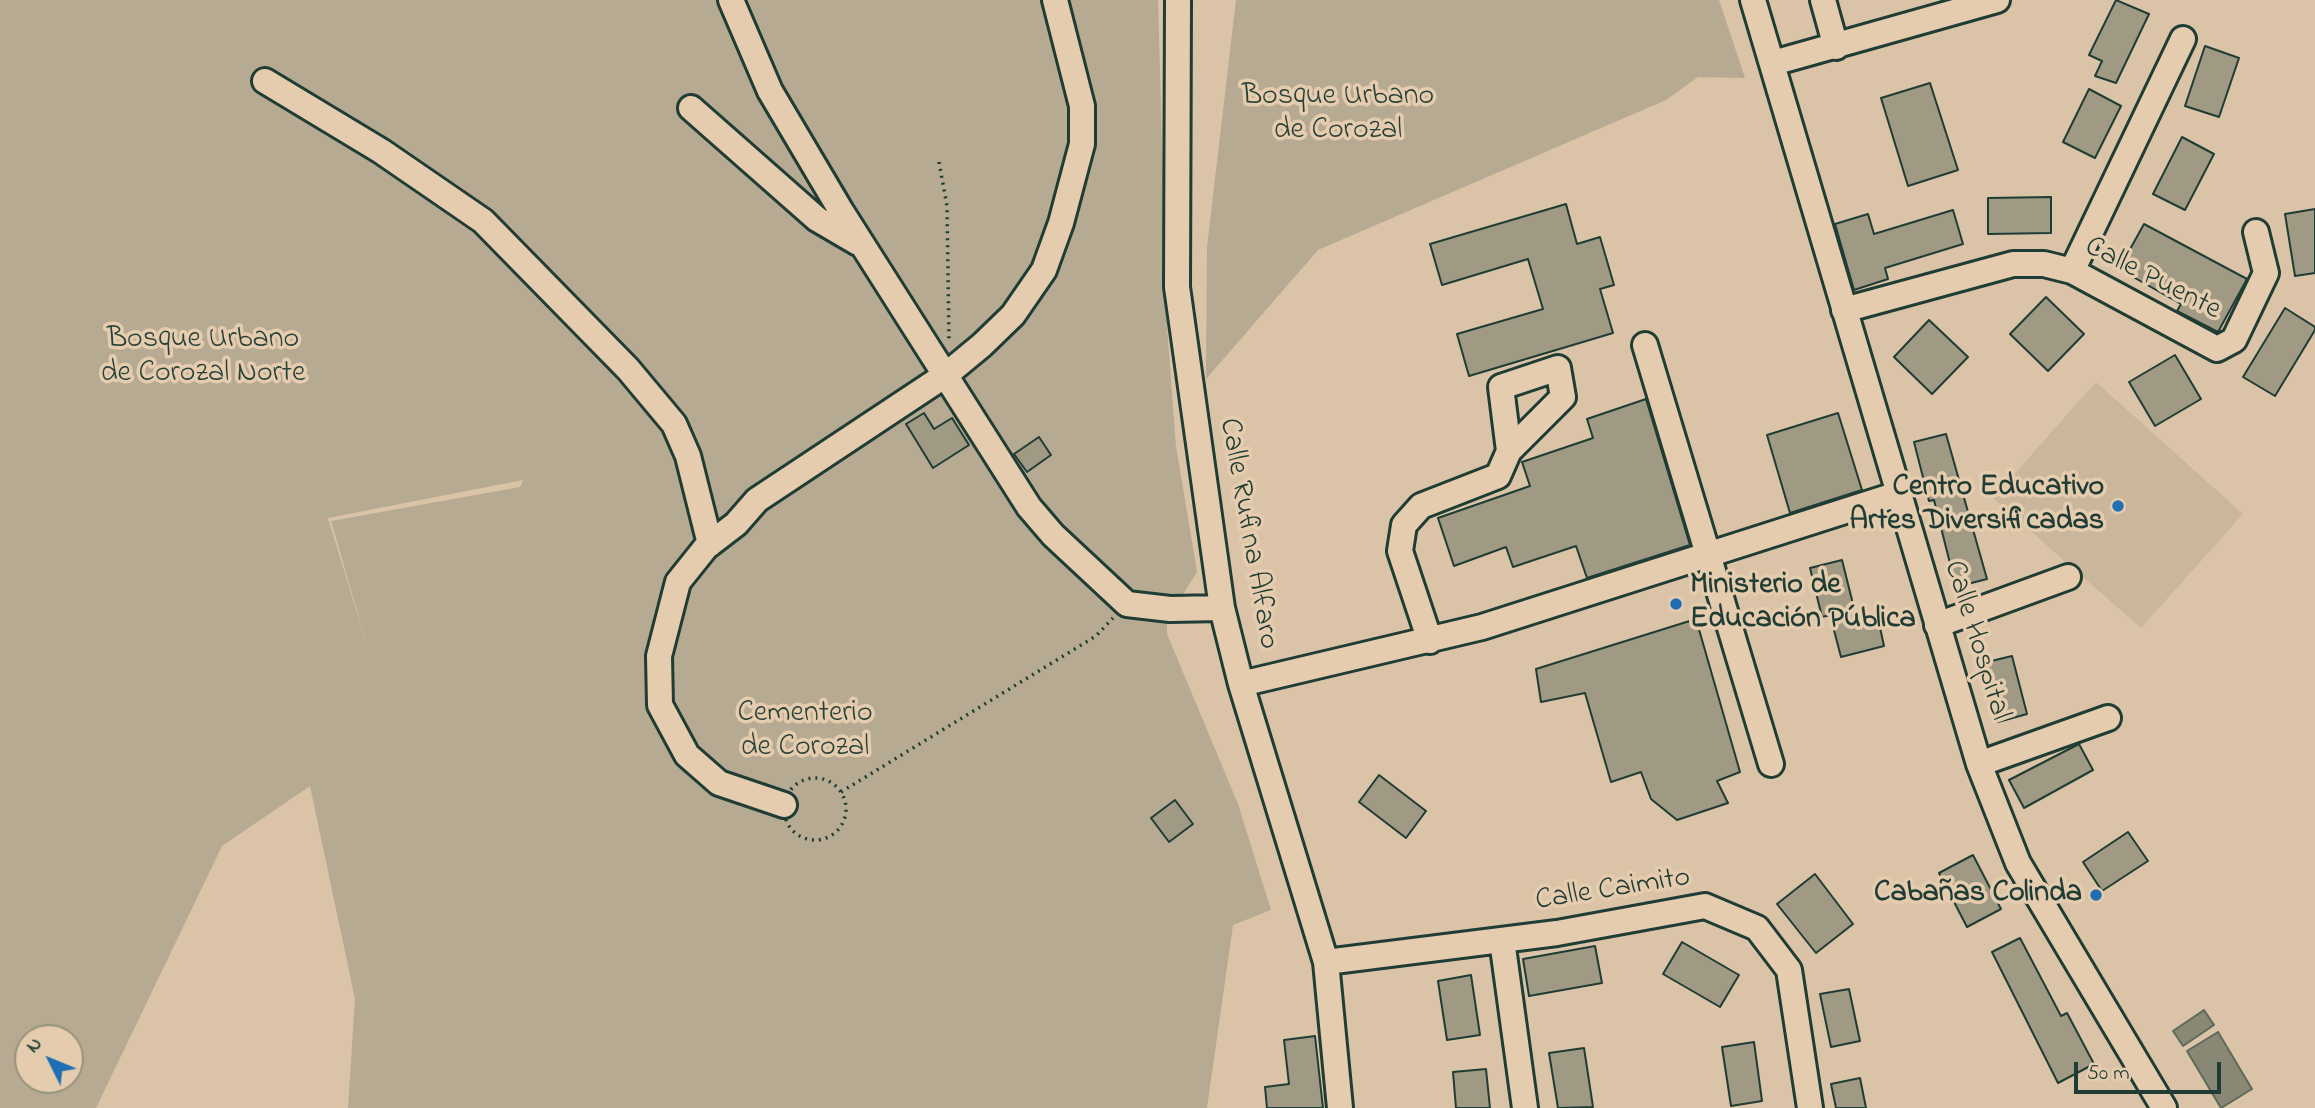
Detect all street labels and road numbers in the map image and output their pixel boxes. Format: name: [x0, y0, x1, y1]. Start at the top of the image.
street label: Calle Puente: [2078, 230, 2226, 330]
street label: Calle Rufina Alfaro: [1209, 416, 1285, 652]
street label: Calle Hospital: [1934, 557, 2016, 725]
street label: Calle Caimito: [1533, 861, 1693, 921]

